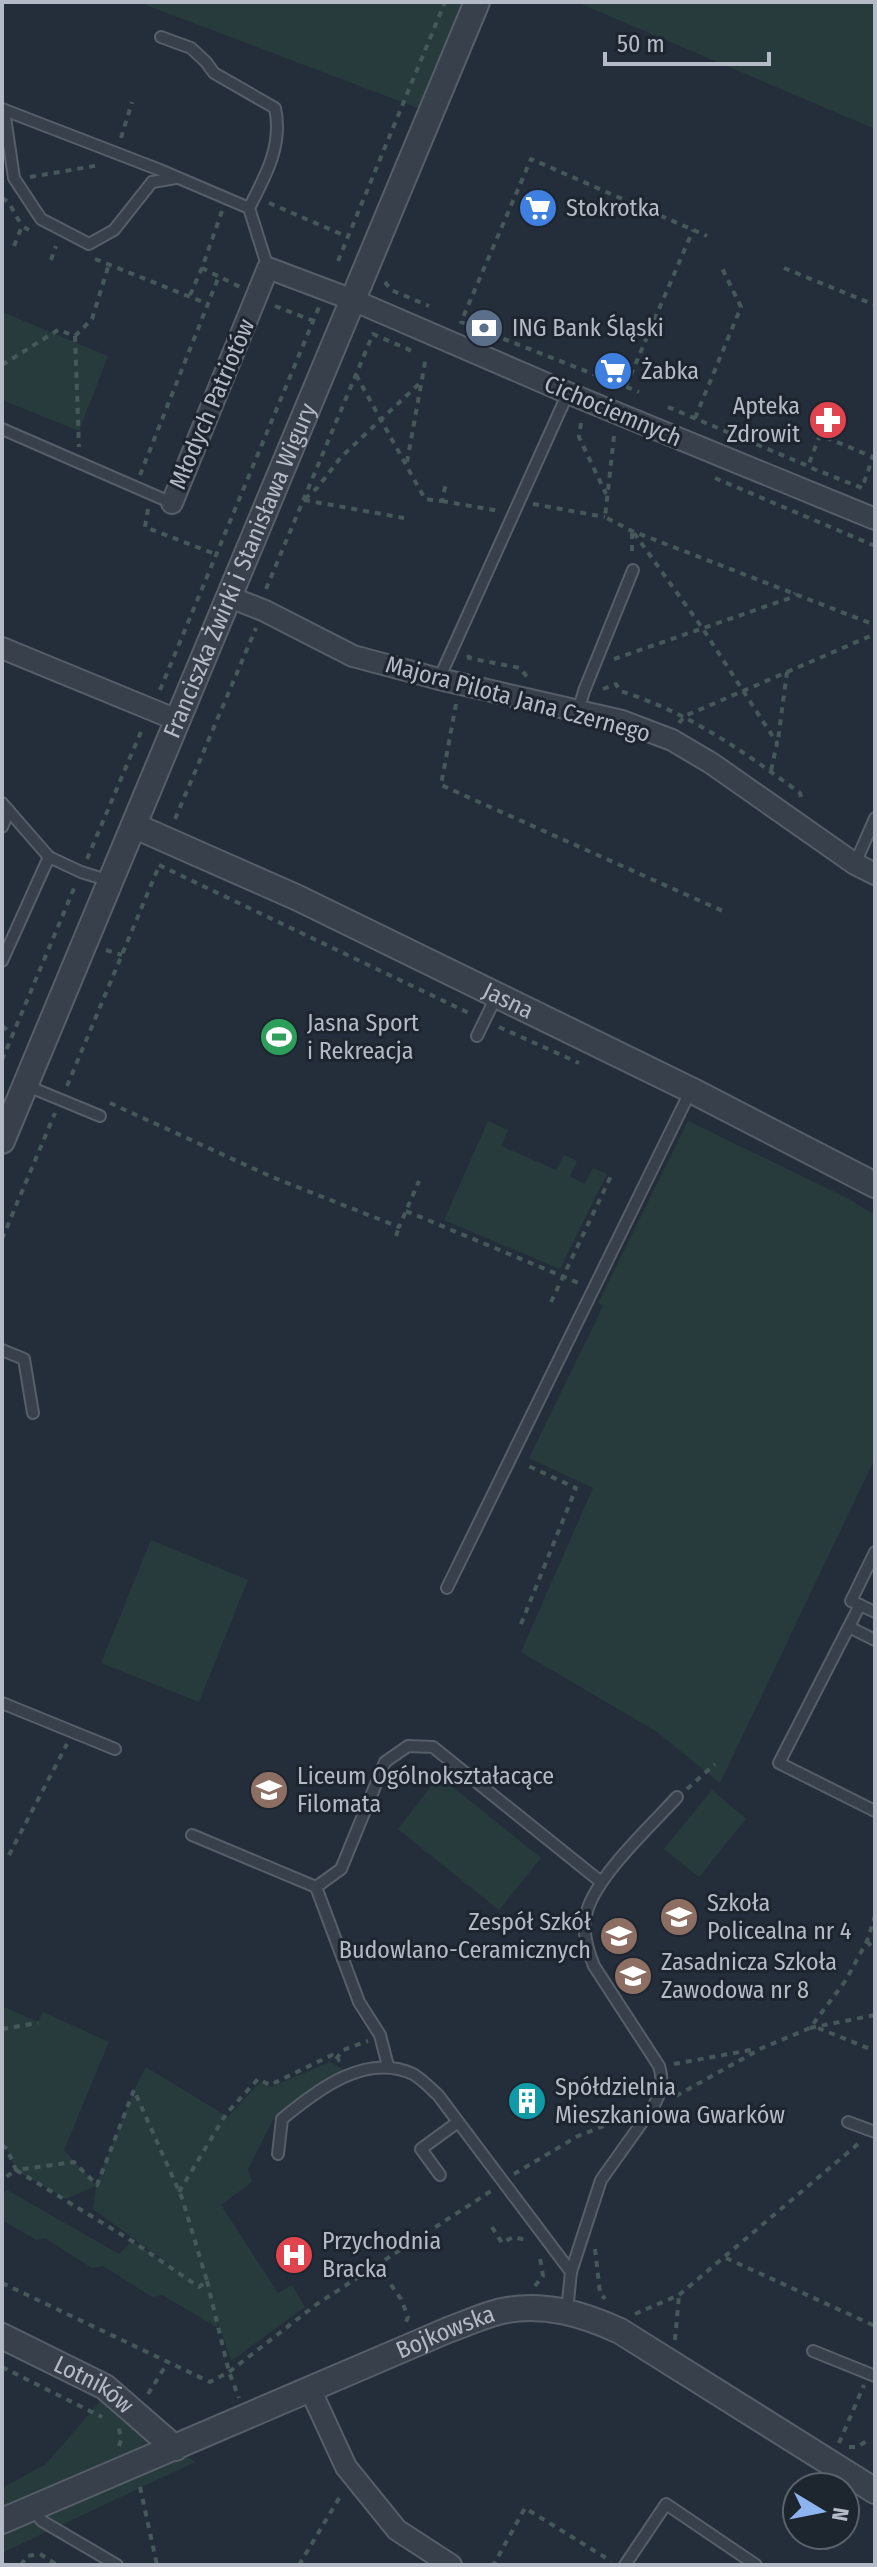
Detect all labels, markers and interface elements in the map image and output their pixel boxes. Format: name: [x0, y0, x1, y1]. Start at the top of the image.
scale bar: [605, 16, 769, 66]
text: 50 m: [617, 30, 665, 58]
supermarket icon: Stokrotka: [517, 187, 559, 229]
place label: Stokrotka: [566, 194, 660, 222]
bank icon: ING Bank Śląski: [463, 307, 505, 349]
street label: Młodych Patriotów: [164, 314, 261, 493]
place label: ING Bank Śląski: [512, 314, 664, 342]
supermarket icon: Żabka: [592, 350, 634, 392]
place label: Żabka: [641, 357, 699, 385]
street label: Cichociemnych: [540, 370, 686, 452]
place label: Apteka Zdrowit: [726, 392, 800, 448]
street label: Franciszka Żwirki i Stanisława Wigury: [158, 399, 322, 742]
pharmacy icon: Apteka Zdrowit: [807, 399, 849, 441]
street label: Majora Pilota Jana Czernego: [383, 650, 653, 748]
street label: Jasna: [478, 976, 538, 1025]
place label: Jasna Sport i Rekreacja: [307, 1009, 419, 1065]
sports icon: Jasna Sport i Rekreacja: [258, 1016, 300, 1058]
place label: Liceum Ogólnokształacące Filomata: [297, 1762, 554, 1818]
school or university icon: Liceum Ogólnokształacące Filomata: [248, 1769, 290, 1811]
place label: Szkoła Policealna nr 4: [707, 1889, 851, 1945]
school or university icon: Szkoła Policealna nr 4: [658, 1896, 700, 1938]
place label: Zespół Szkół Budowlano-Ceramicznych: [339, 1908, 591, 1964]
school or university icon: Zespół Szkół Budowlano-Ceramicznych: [598, 1915, 640, 1957]
place label: Zasadnicza Szkoła Zawodowa nr 8: [661, 1948, 837, 2004]
school or university icon: Zasadnicza Szkoła Zawodowa nr 8: [612, 1955, 654, 1997]
place label: Spółdzielnia Mieszkaniowa Gwarków: [555, 2073, 785, 2129]
building icon: Spółdzielnia Mieszkaniowa Gwarków: [506, 2080, 548, 2122]
place label: Przychodnia Bracka: [322, 2227, 441, 2283]
hospital icon: Przychodnia Bracka: [273, 2234, 315, 2276]
street label: Bojkowska: [392, 2300, 498, 2365]
street label: Lotników: [49, 2350, 140, 2420]
north arrow: [781, 2471, 861, 2551]
text: N: [826, 2506, 855, 2523]

